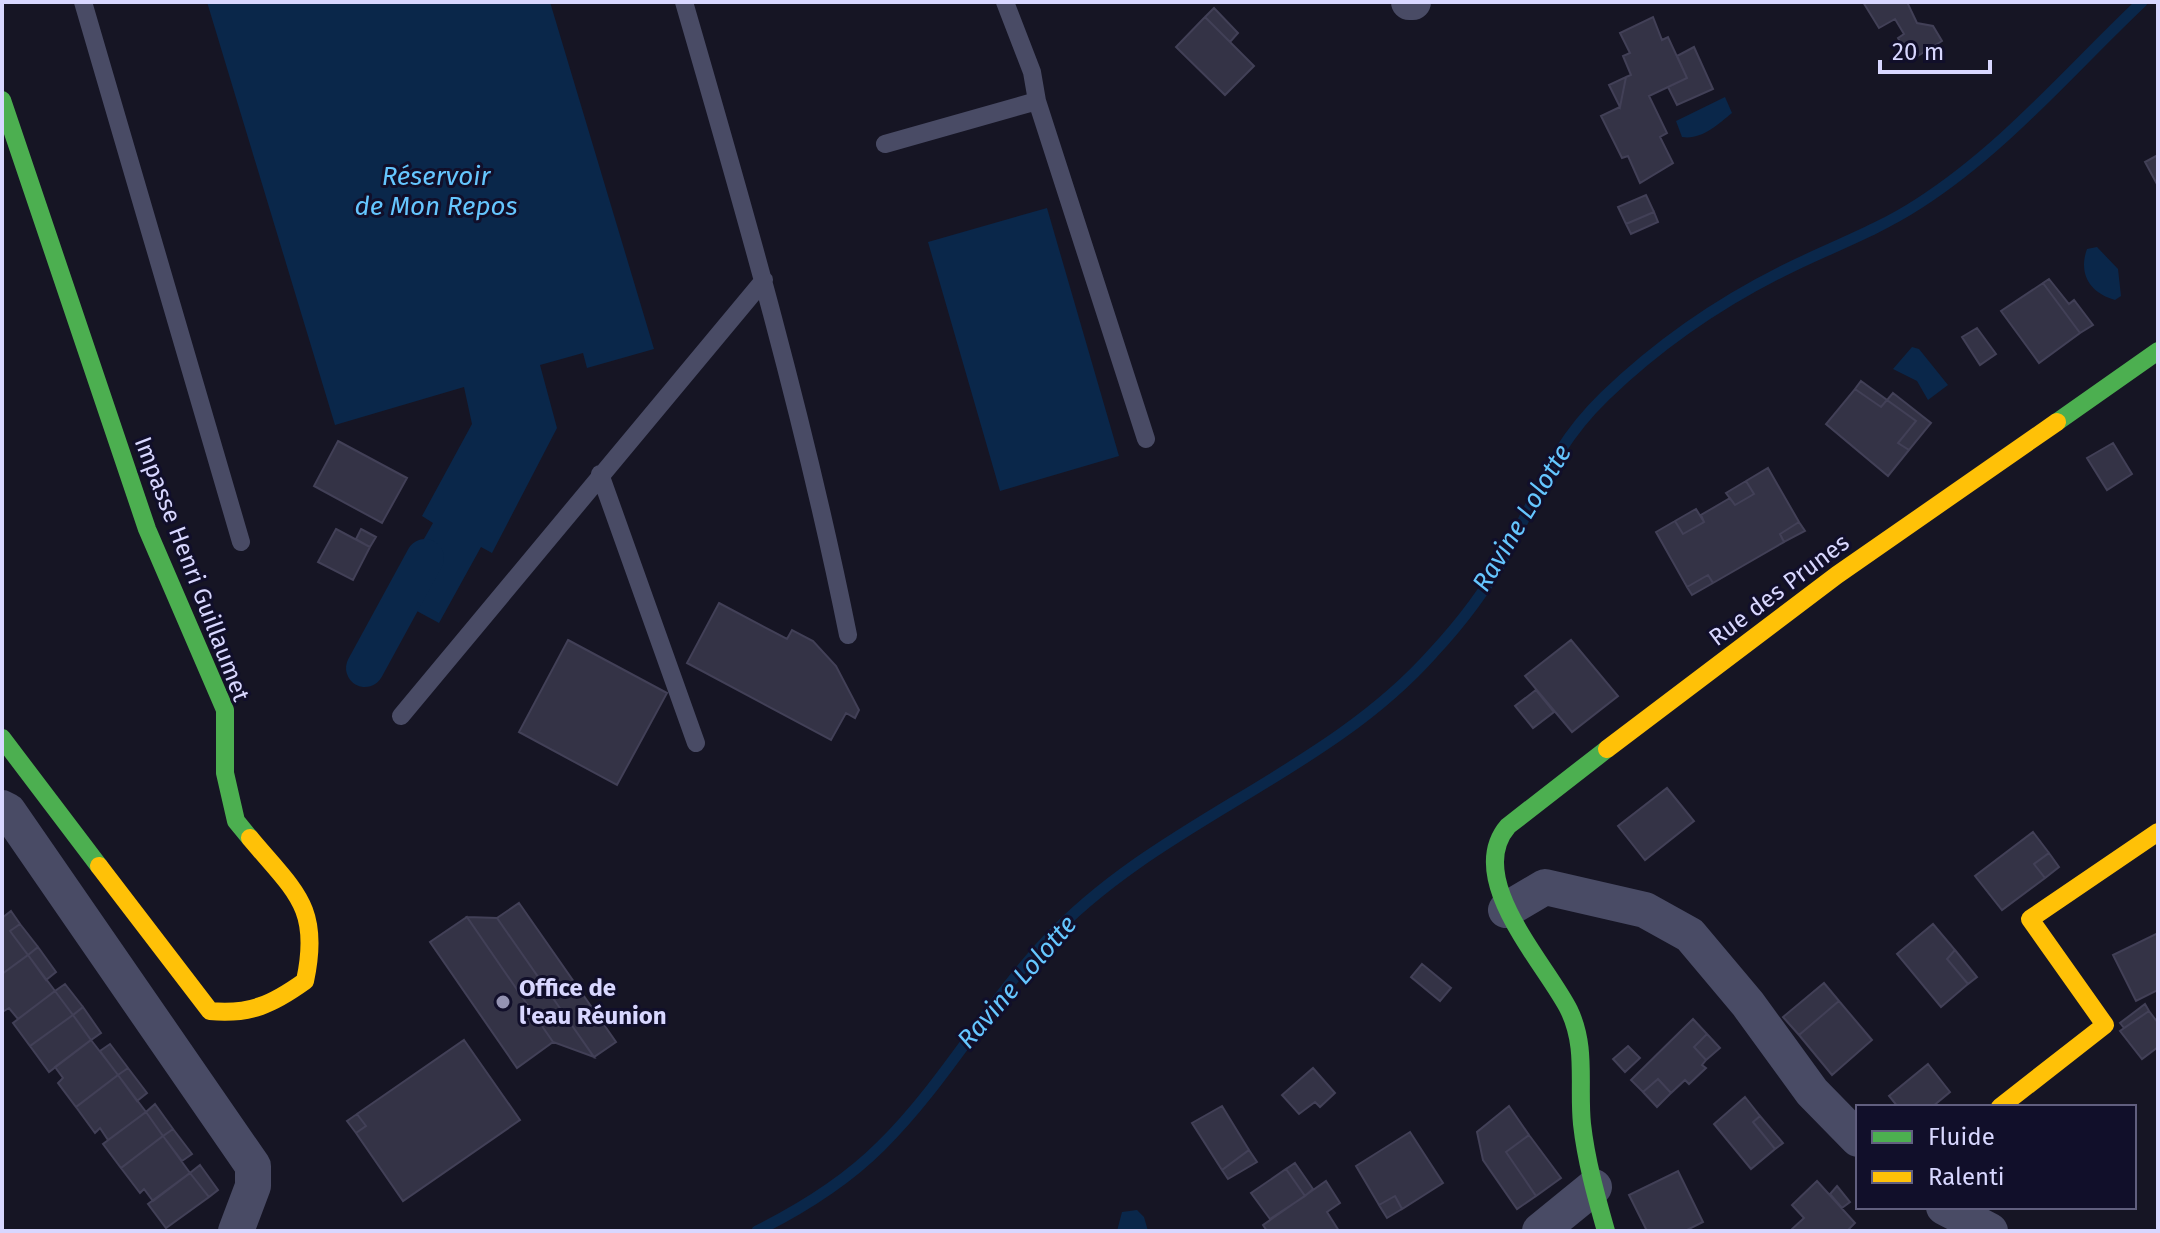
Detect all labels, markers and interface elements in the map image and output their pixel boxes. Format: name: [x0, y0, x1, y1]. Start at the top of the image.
scale bar: [1880, 24, 1990, 74]
text: 20 m: [1892, 38, 1944, 66]
water label: Réservoir de Mon Repos: [354, 161, 518, 222]
street label: Impasse Henri Guillaumet: [129, 433, 256, 706]
water label: Ravine Lolotte: [1466, 439, 1578, 597]
street label: Rue des Prunes: [1703, 528, 1855, 652]
water label: Ravine Lolotte: [951, 909, 1083, 1055]
place label: Office de l'eau Réunion: [519, 974, 667, 1030]
marker: Office de l'eau Réunion: [494, 993, 512, 1011]
legend: [1856, 1105, 2136, 1209]
text: Fluide: [1928, 1123, 1995, 1151]
text: Ralenti: [1928, 1163, 2005, 1191]

